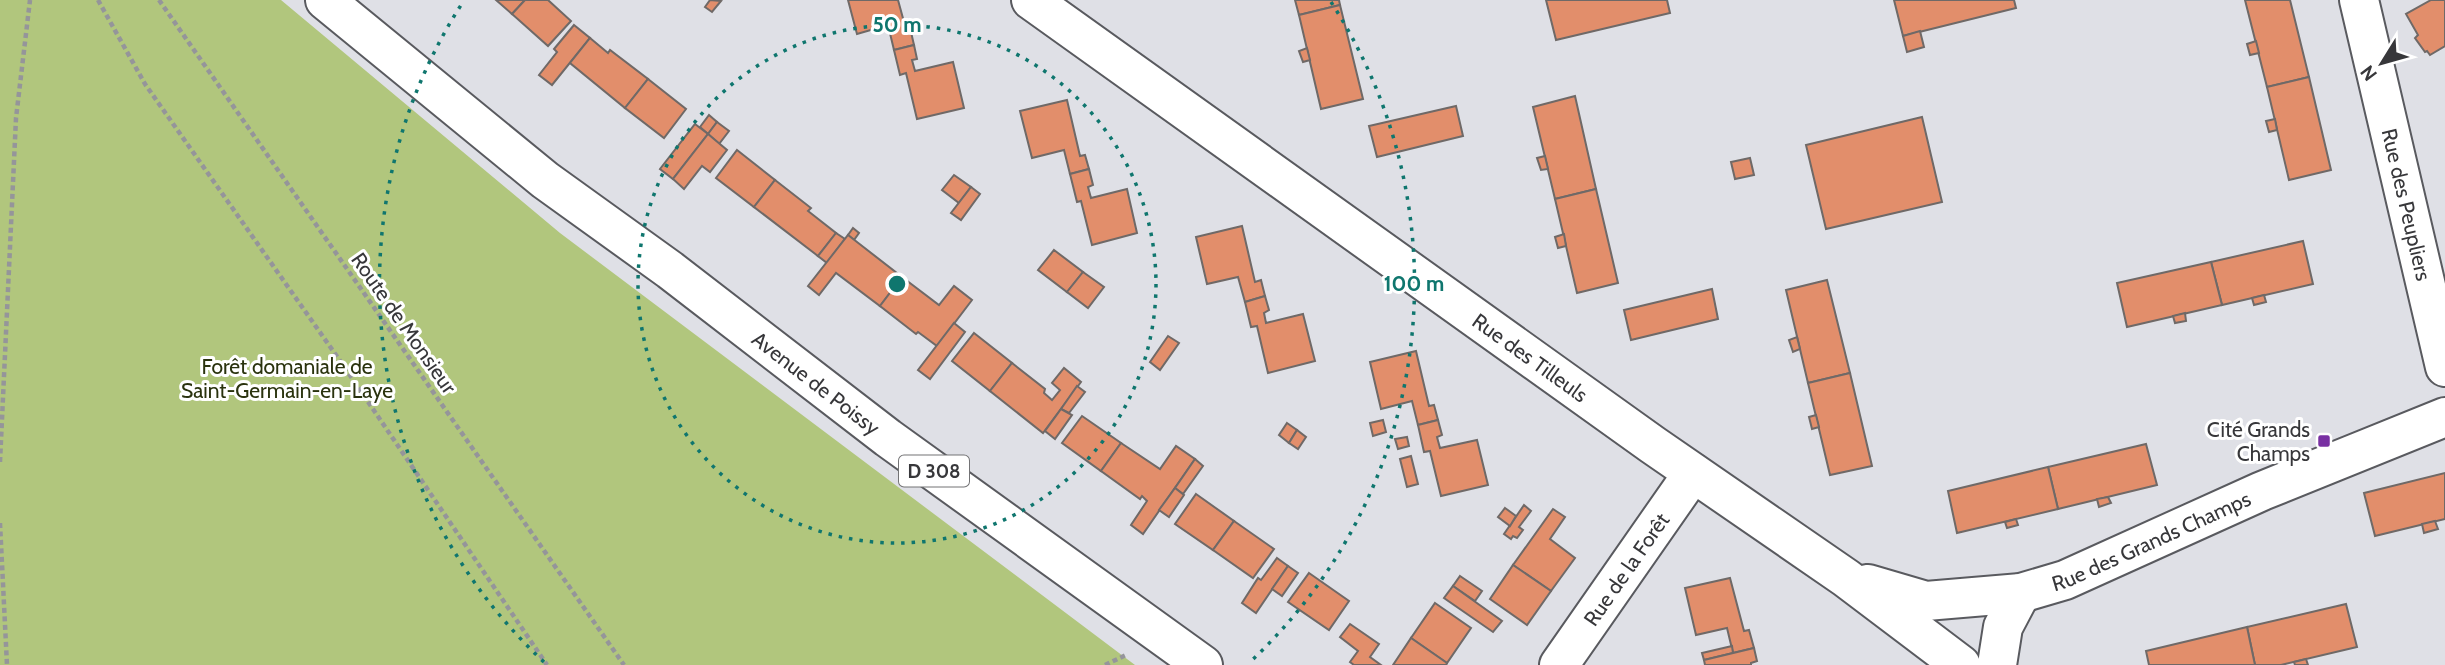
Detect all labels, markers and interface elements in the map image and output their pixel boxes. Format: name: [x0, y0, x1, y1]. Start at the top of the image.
text: 50 m: [872, 12, 922, 37]
north arrow: [2347, 28, 2417, 98]
text: N: [2356, 61, 2382, 85]
street label: Rue des Peupliers: [2377, 126, 2437, 283]
street label: Route de Monsieur: [346, 248, 462, 398]
text: 100 m: [1384, 271, 1444, 296]
centre of rings: [885, 272, 909, 296]
street label: Rue des Tilleuls: [1468, 308, 1593, 407]
street label: Avenue de Poissy: [748, 326, 885, 440]
park label: Forêt domaniale de Saint-Germain-en-Laye: [181, 354, 393, 403]
place label: Cité Grands Champs: [2207, 417, 2310, 466]
marker: Cité Grands Champs: [2316, 433, 2332, 449]
road number: D 308: [899, 456, 969, 486]
street label: Rue des Grands Champs: [2049, 485, 2255, 596]
street label: Rue de la Forêt: [1578, 508, 1674, 630]

